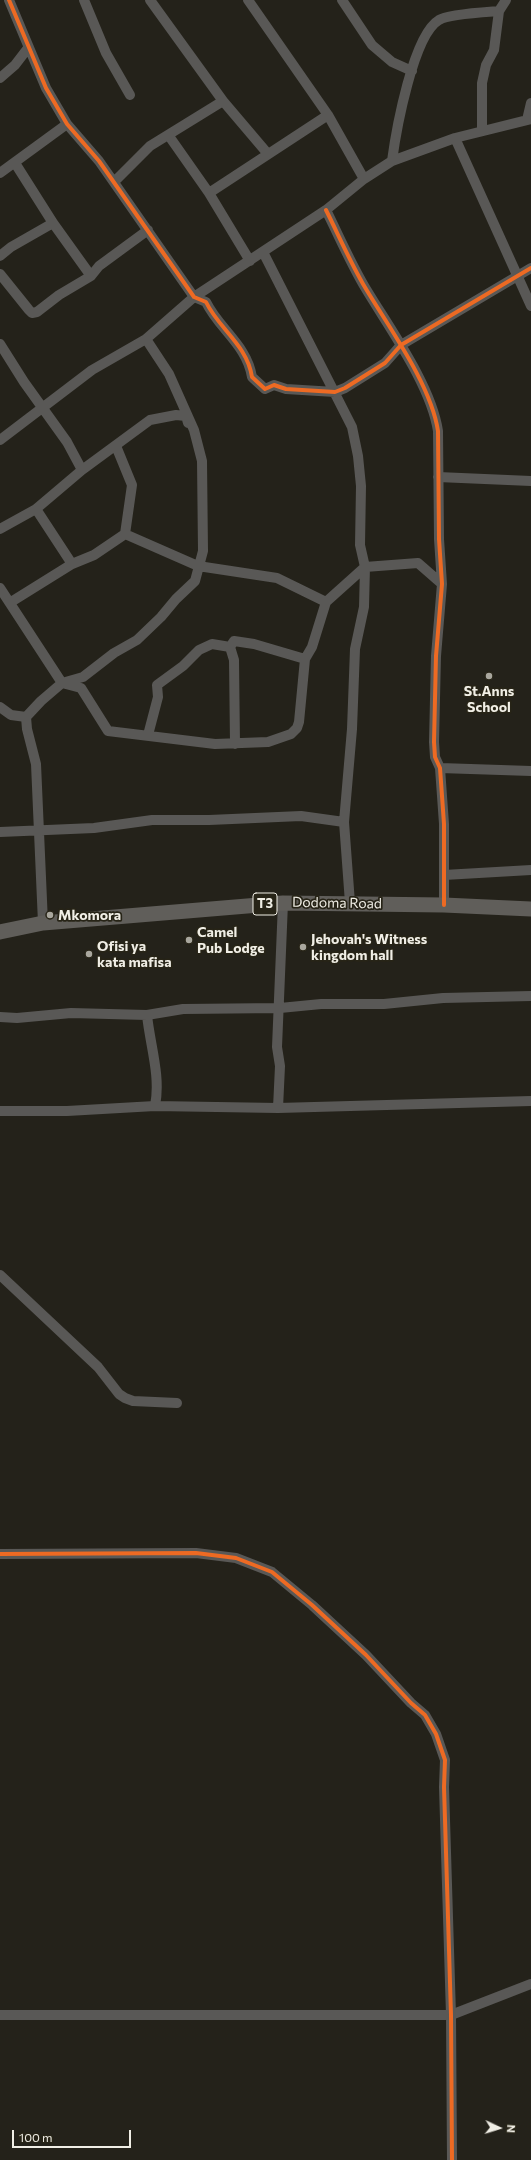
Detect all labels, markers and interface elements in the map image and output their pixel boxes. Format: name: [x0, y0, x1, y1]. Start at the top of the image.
marker: St.Anns School: [484, 671, 494, 681]
place label: St.Anns School: [464, 683, 514, 716]
road number: T3: [253, 893, 277, 915]
street label: Dodoma Road: [292, 894, 382, 912]
place label: Mkomora: [58, 907, 121, 923]
marker: Mkomora: [45, 910, 55, 920]
place label: Camel Pub Lodge: [197, 924, 265, 956]
place label: Jehovah's Witness kingdom hall: [311, 931, 427, 964]
marker: Camel Pub Lodge: [184, 935, 194, 945]
place label: Ofisi ya kata mafisa: [97, 938, 172, 970]
marker: Jehovah's Witness kingdom hall: [298, 942, 308, 952]
marker: Ofisi ya kata mafisa: [84, 949, 94, 959]
north arrow: [479, 2108, 519, 2148]
scale bar: [14, 2122, 133, 2148]
text: N: [505, 2124, 518, 2133]
text: 100 m: [19, 2130, 53, 2144]

